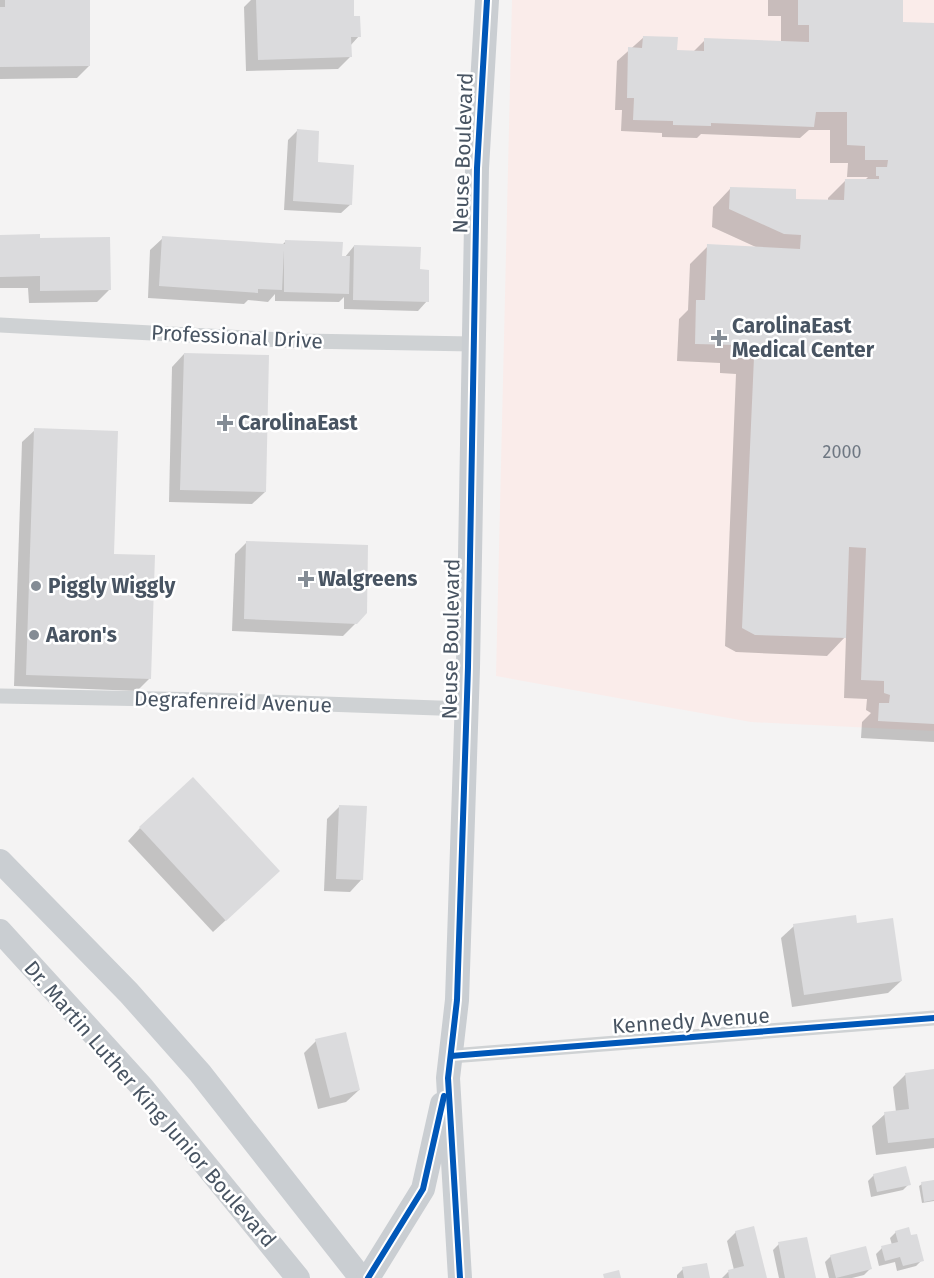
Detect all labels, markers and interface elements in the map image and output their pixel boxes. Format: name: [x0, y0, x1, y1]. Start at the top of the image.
street label: Neuse Boulevard: [447, 72, 479, 234]
place label: CarolinaEast Medical Center: [732, 313, 875, 363]
street label: Professional Drive: [150, 320, 324, 354]
marker: CarolinaEast Medical Center: [710, 329, 728, 347]
place label: CarolinaEast: [238, 410, 358, 436]
marker: CarolinaEast: [216, 414, 234, 432]
house number: 2000: [822, 441, 862, 463]
street label: Neuse Boulevard: [437, 558, 465, 720]
place label: Walgreens: [318, 566, 418, 592]
marker: Walgreens: [299, 572, 313, 586]
place label: Piggly Wiggly: [48, 573, 175, 599]
marker: Piggly Wiggly: [29, 579, 43, 593]
place label: Aaron's: [45, 622, 117, 648]
marker: Aaron's: [27, 628, 41, 642]
street label: Degrafenreid Avenue: [134, 686, 332, 718]
street label: Dr. Martin Luther King Junior Boulevard: [18, 955, 282, 1253]
street label: Kennedy Avenue: [611, 1003, 771, 1039]

